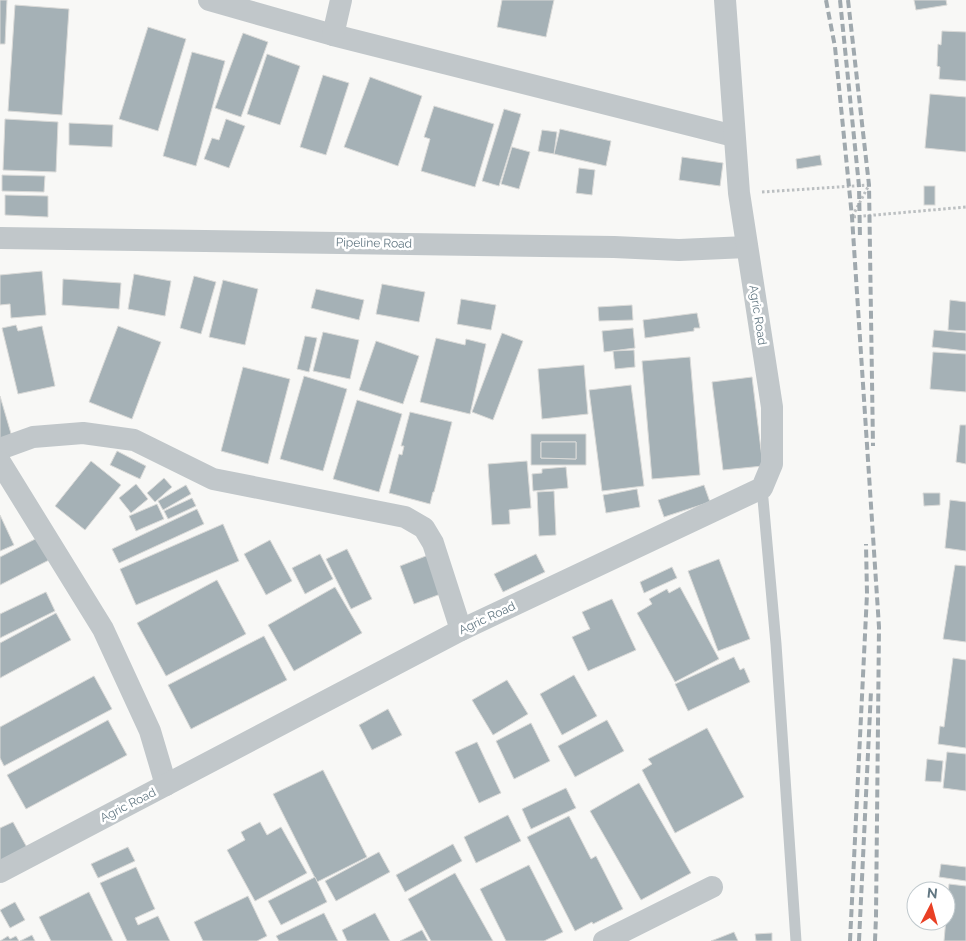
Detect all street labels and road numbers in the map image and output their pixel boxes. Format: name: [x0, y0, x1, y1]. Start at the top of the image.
street label: Pipeline Road: [336, 235, 412, 251]
street label: Agric Road: [746, 284, 770, 346]
street label: Agric Road: [457, 599, 517, 637]
street label: Agric Road: [98, 785, 158, 825]

